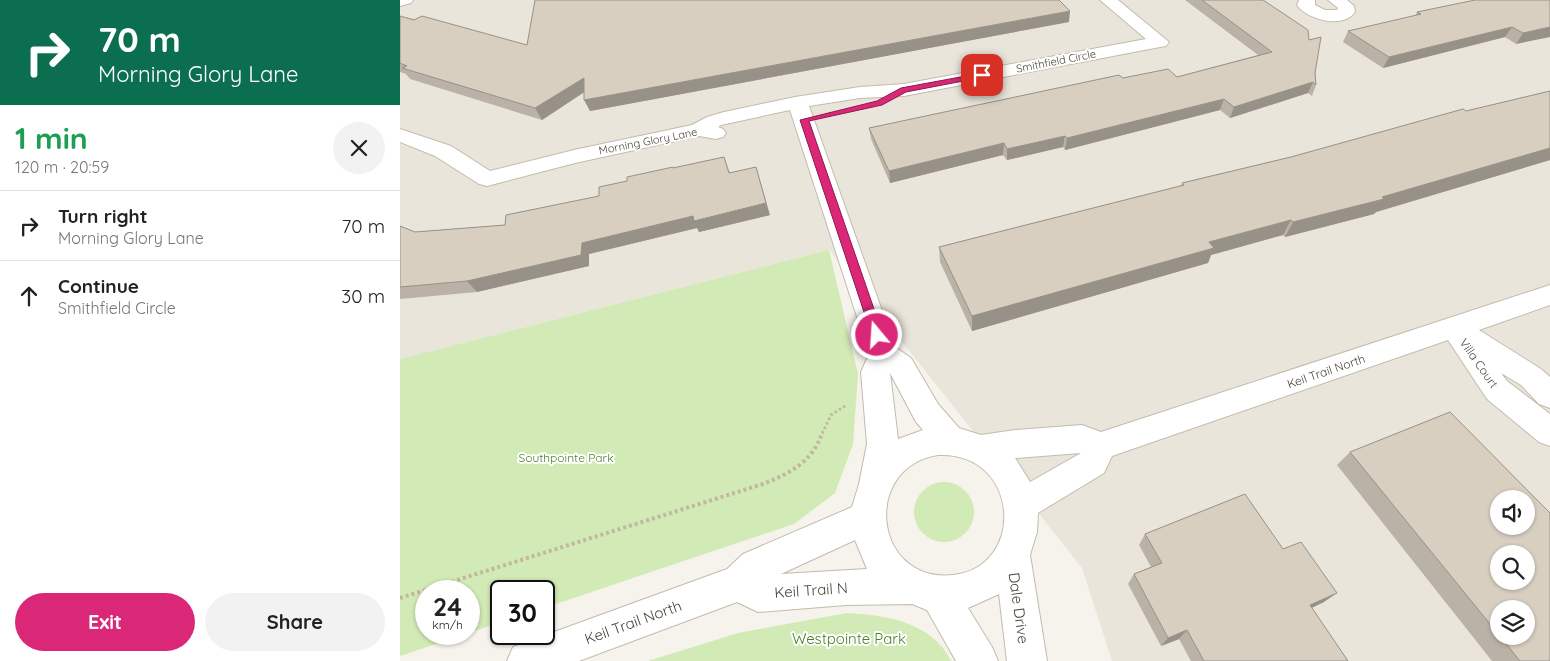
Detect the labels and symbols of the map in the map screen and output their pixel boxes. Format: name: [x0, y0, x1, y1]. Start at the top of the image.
street label: Smithfield Circle: [1015, 46, 1097, 76]
pin: [961, 54, 1003, 96]
street label: Morning Glory Lane: [597, 125, 699, 157]
position arrow: [850, 308, 902, 360]
street label: Villa Court: [1456, 335, 1502, 391]
street label: Keil Trail North: [1285, 351, 1367, 391]
park label: Southpointe Park: [518, 450, 614, 465]
street label: Dale Drive: [1005, 571, 1033, 645]
street label: Keil Trail N: [774, 578, 848, 602]
speed limit sign: 30: [490, 580, 555, 645]
street label: Keil Trail North: [582, 596, 684, 648]
park label: Westpointe Park: [792, 629, 906, 648]

